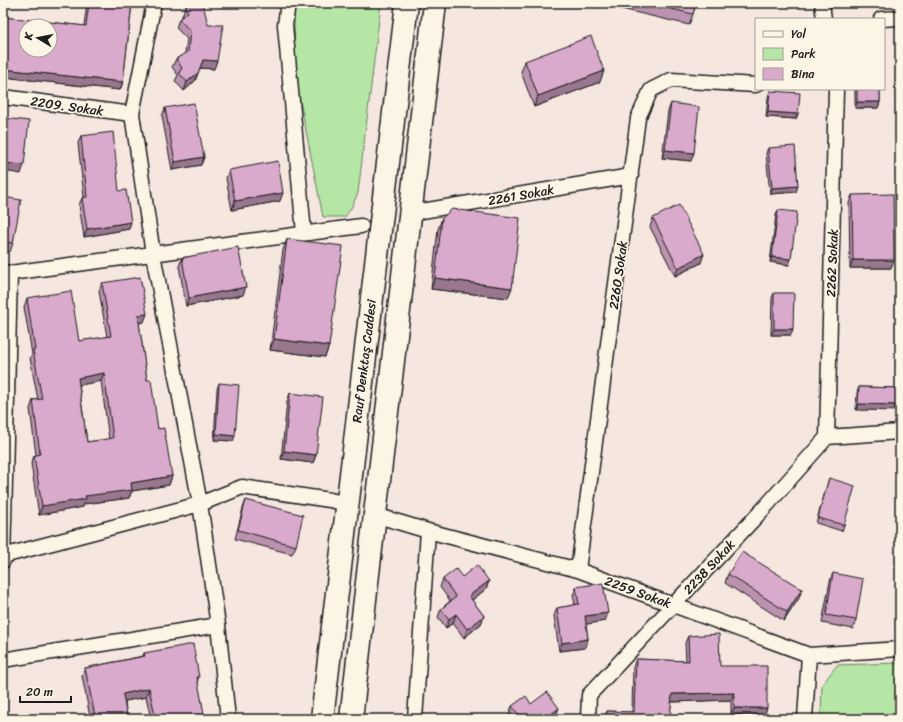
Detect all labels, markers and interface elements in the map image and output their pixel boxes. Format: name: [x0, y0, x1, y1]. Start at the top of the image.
north arrow: [18, 18, 58, 58]
legend: [755, 18, 885, 90]
text: Yol: [791, 23, 806, 45]
text: K: [19, 30, 39, 42]
text: Park: [791, 43, 816, 65]
text: Bina: [791, 63, 815, 85]
street label: 2209. Sokak: [29, 89, 105, 123]
street label: 2261 Sokak: [486, 178, 556, 212]
street label: 2262 Sokak: [819, 228, 845, 298]
street label: 2260 Sokak: [602, 239, 634, 311]
street label: Rauf Denktaş Caddesi: [345, 298, 383, 424]
street label: 2238 Sokak: [677, 534, 741, 600]
street label: 2259 Sokak: [601, 569, 675, 615]
scale bar: [20, 678, 71, 704]
text: 20 m: [26, 681, 53, 703]

